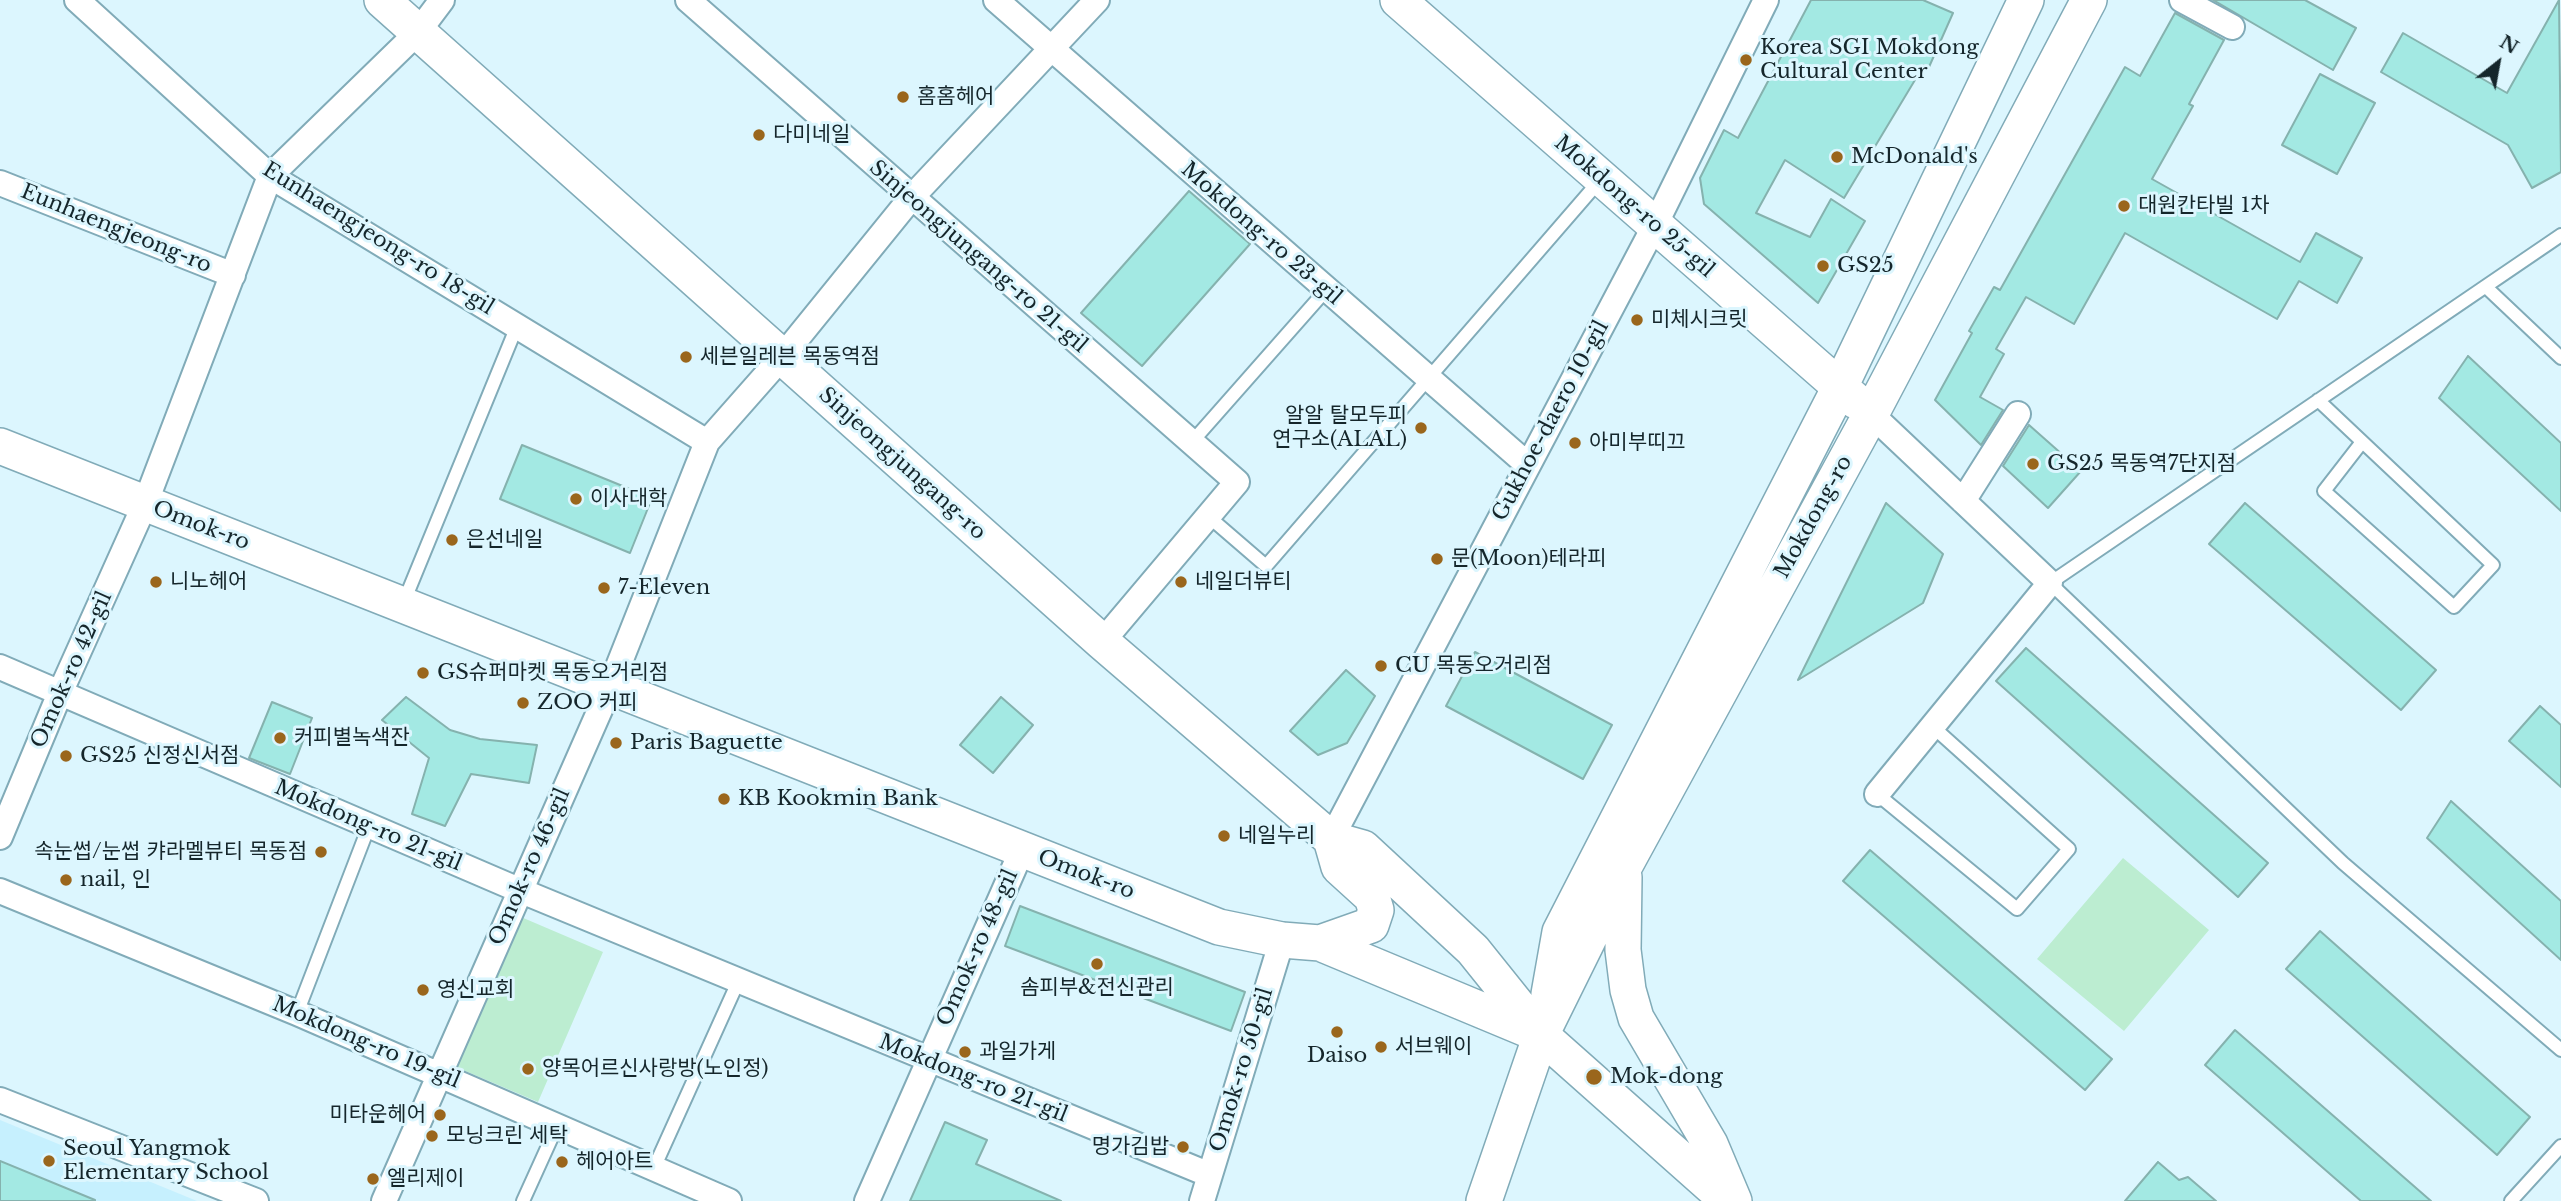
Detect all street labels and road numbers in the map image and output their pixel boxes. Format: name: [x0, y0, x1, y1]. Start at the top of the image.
street label: Mokdong-ro 25-gil: [1549, 131, 1719, 283]
street label: Sinjeongjungang-ro 21-gil: [864, 155, 1092, 359]
street label: Eunhaengjeong-ro 18-gil: [258, 157, 498, 321]
street label: Mokdong-ro 23-gil: [1176, 157, 1346, 311]
street label: Eunhaengjeong-ro: [17, 179, 215, 279]
street label: Gukhoe-daero 10-gil: [1487, 317, 1615, 525]
street label: Sinjeongjungang-ro: [813, 382, 991, 546]
street label: Mokdong-ro: [1770, 451, 1858, 583]
street label: Omok-ro: [149, 496, 253, 556]
street label: Omok-ro 42-gil: [26, 588, 118, 752]
street label: Mokdong-ro 21-gil: [271, 775, 465, 877]
street label: Omok-ro 46-gil: [484, 784, 576, 950]
street label: Omok-ro: [1034, 845, 1138, 905]
street label: Omok-ro 48-gil: [932, 866, 1024, 1030]
street label: Omok-ro 50-gil: [1205, 985, 1279, 1155]
street label: Mokdong-ro 19-gil: [268, 992, 464, 1094]
street label: Mokdong-ro 21-gil: [875, 1030, 1071, 1128]

